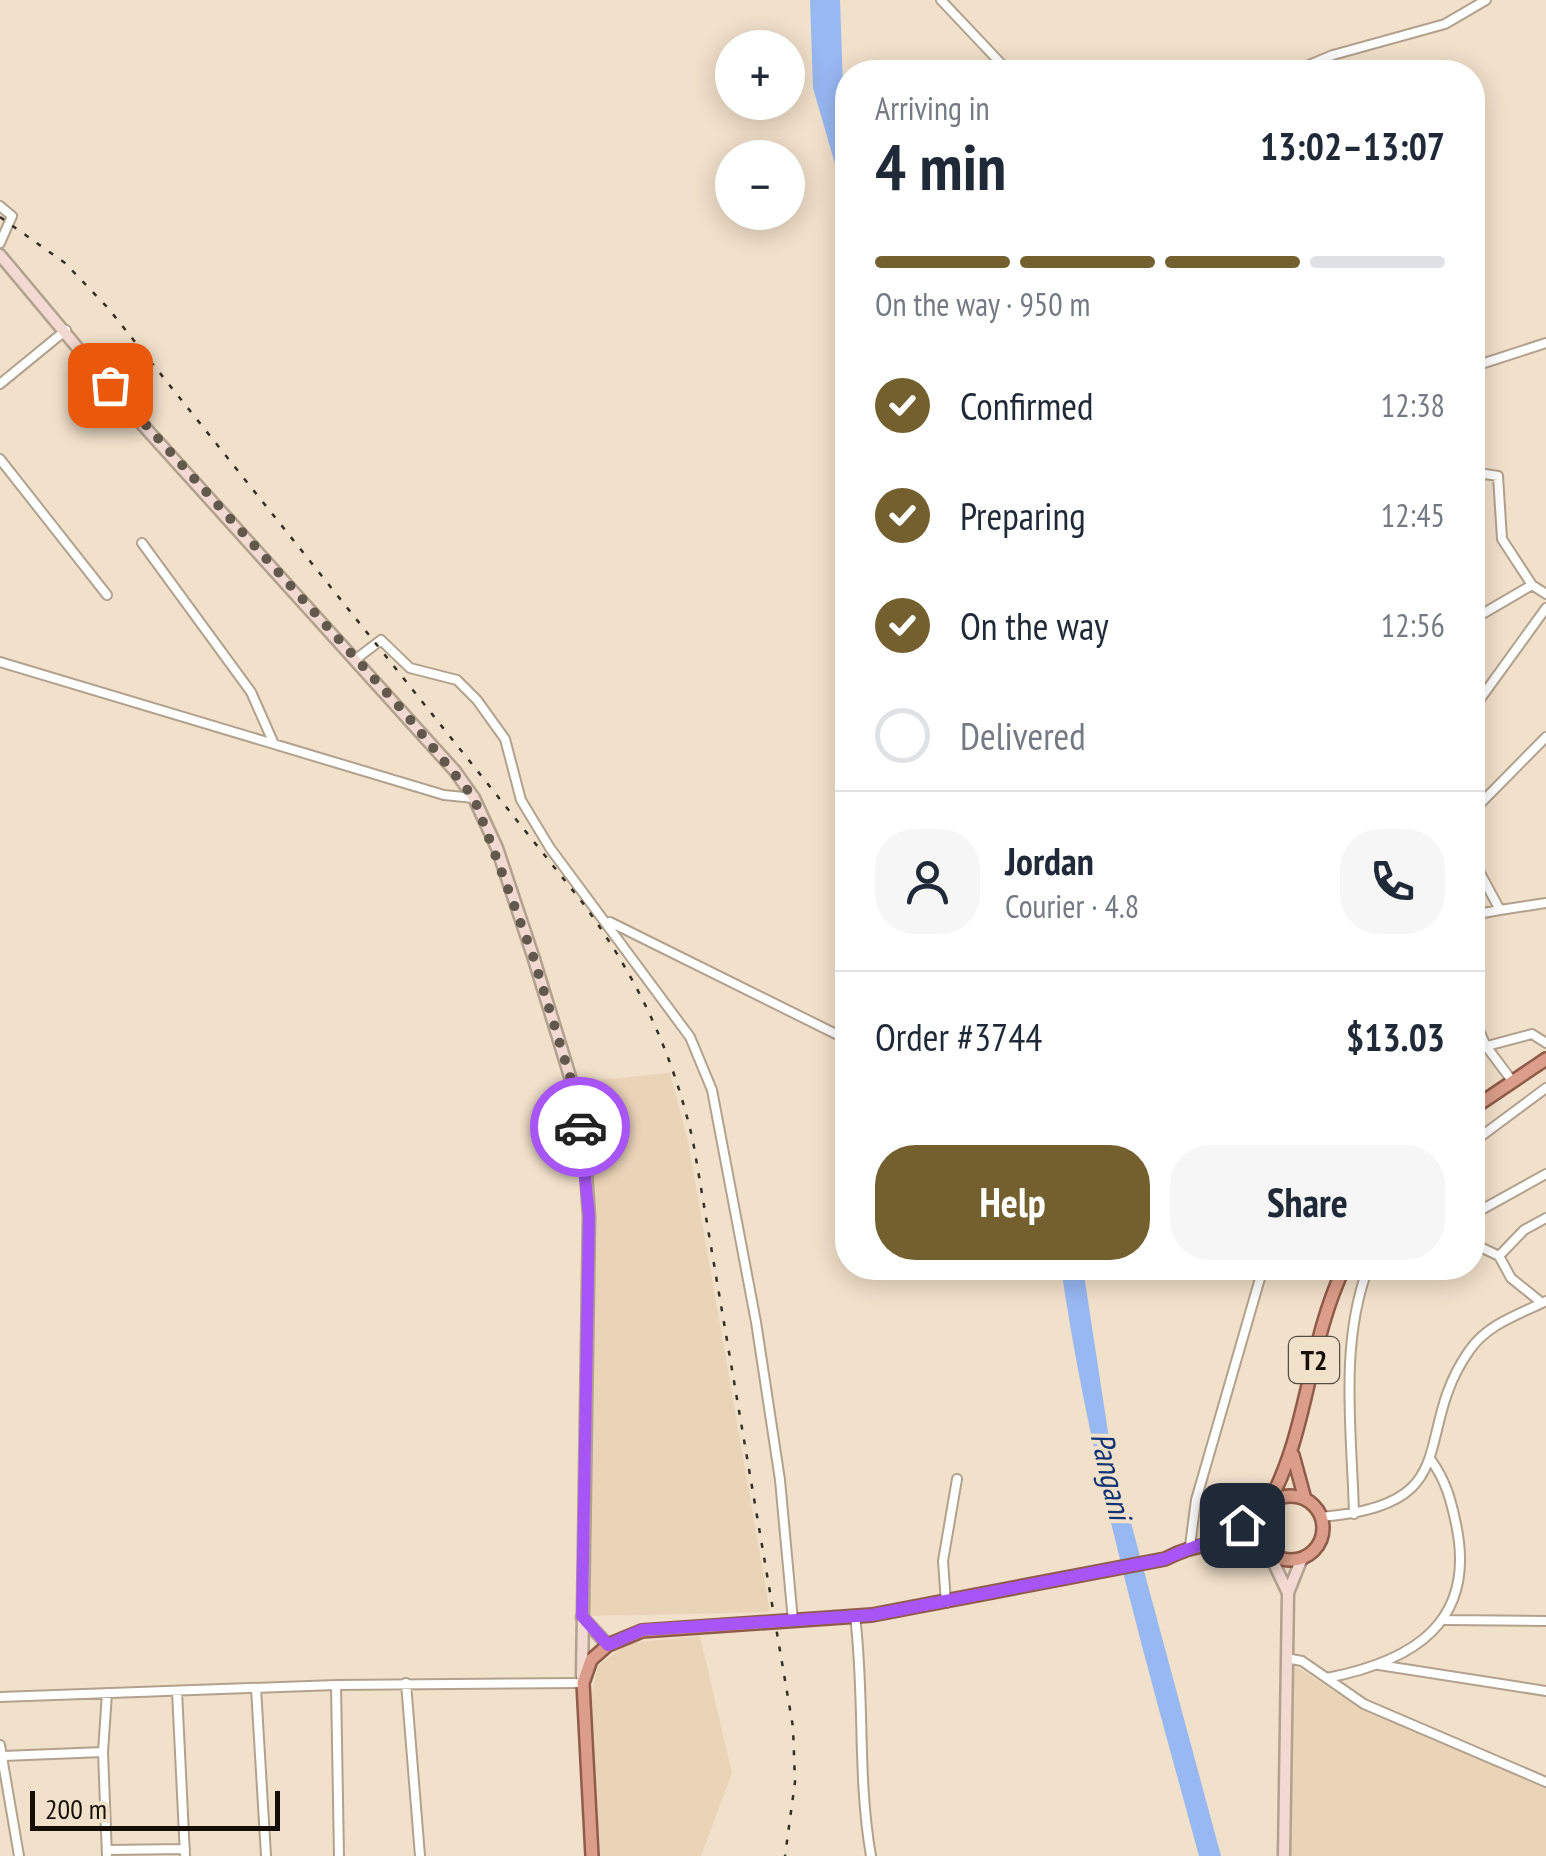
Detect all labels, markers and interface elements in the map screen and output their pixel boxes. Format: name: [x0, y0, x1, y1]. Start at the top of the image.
map controls: [715, 30, 805, 230]
button: +: [715, 30, 805, 120]
text: Arriving in: [875, 87, 990, 129]
text: 13:02–13:07: [1260, 121, 1445, 170]
text: 4 min: [875, 124, 1006, 208]
button: −: [715, 140, 805, 230]
text: On the way · 950 m: [875, 283, 1090, 325]
pin: [68, 343, 153, 428]
icon: bag: [83, 358, 138, 413]
icon: check: [875, 378, 930, 433]
text: Confirmed: [960, 381, 1093, 430]
text: 12:38: [1381, 384, 1445, 426]
icon: check: [875, 488, 930, 543]
text: Preparing: [960, 491, 1086, 540]
text: 12:45: [1381, 494, 1445, 536]
icon: check: [875, 598, 930, 653]
text: On the way: [960, 601, 1108, 650]
text: 12:56: [1381, 604, 1445, 646]
text: Delivered: [960, 711, 1086, 760]
button: person: [875, 829, 980, 934]
button: phone: [1340, 829, 1445, 934]
text: Jordan: [1005, 836, 1094, 885]
text: Courier · 4.8: [1005, 885, 1139, 927]
text: Order #3744: [875, 1012, 1042, 1061]
text: $13.03: [1346, 1012, 1445, 1061]
courier: [530, 1077, 630, 1177]
icon: car: [553, 1100, 608, 1155]
button: Help: [875, 1145, 1150, 1260]
button: Share: [1170, 1145, 1445, 1260]
road number: T2: [1289, 1337, 1339, 1383]
water label: Pangani: [1082, 1428, 1143, 1527]
pin: [1200, 1483, 1285, 1568]
icon: home: [1215, 1498, 1270, 1553]
scale bar: [30, 1786, 280, 1830]
text: 200 m: [45, 1790, 107, 1827]

